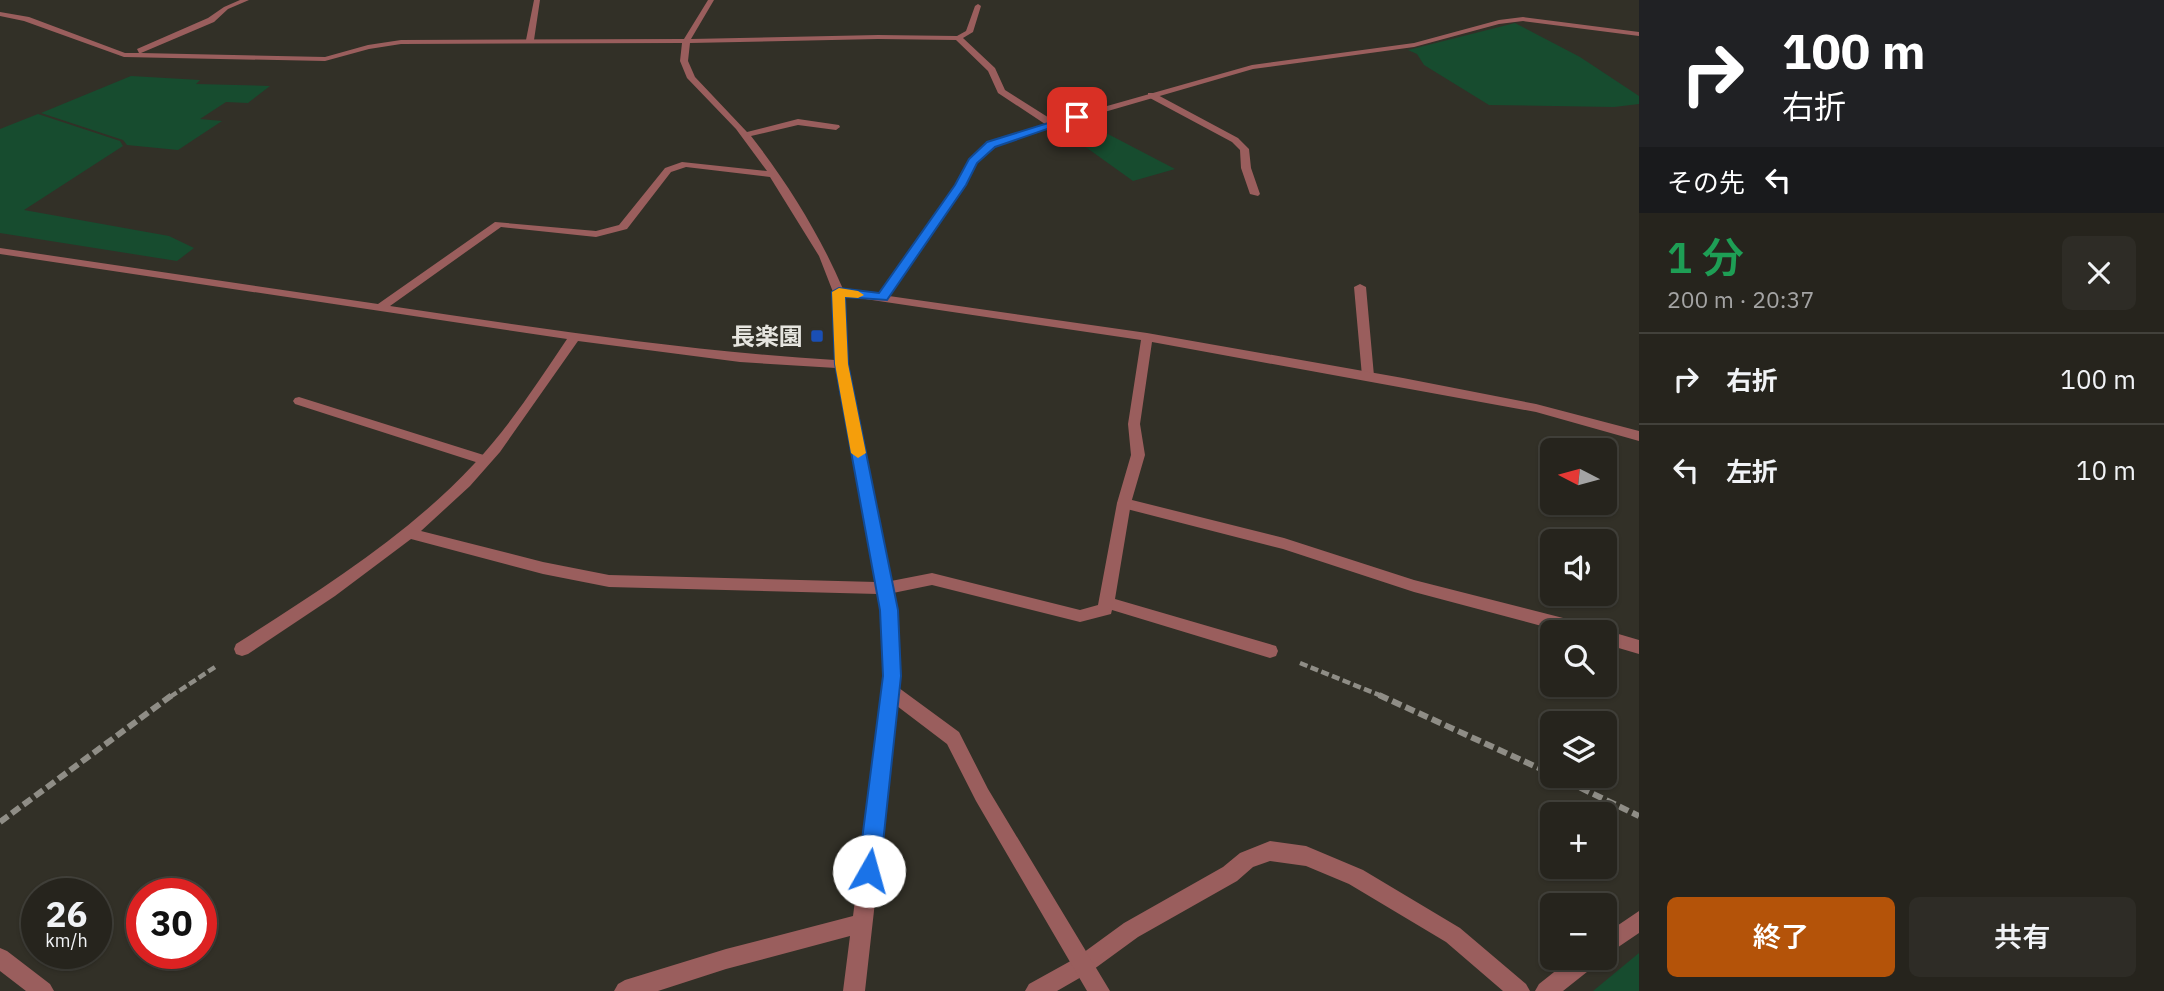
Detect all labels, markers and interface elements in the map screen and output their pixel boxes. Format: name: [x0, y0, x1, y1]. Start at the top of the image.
text: 100 m: [1782, 19, 1926, 82]
icon: right: [1667, 28, 1758, 119]
text: 右折: [1782, 85, 1846, 127]
pin: [1047, 87, 1107, 147]
icon: arrive: [1058, 98, 1096, 136]
icon: left: [1759, 161, 1797, 199]
text: その先: [1667, 165, 1745, 199]
text: 1 分: [1667, 230, 1744, 285]
button: close: [2062, 236, 2136, 310]
text: 200 m · 20:37: [1667, 284, 1814, 314]
place label: 長楽園: [731, 320, 803, 352]
marker: 長楽園: [809, 328, 825, 344]
icon: right: [1667, 360, 1705, 398]
text: 100 m: [2060, 362, 2136, 396]
text: 右折: [1726, 363, 1778, 397]
north arrow: [1540, 438, 1617, 514]
map controls: [1540, 438, 1617, 970]
icon: left: [1667, 451, 1705, 489]
text: 10 m: [2076, 453, 2136, 487]
text: 左折: [1726, 454, 1778, 488]
button: sound: [1540, 529, 1617, 606]
button: search: [1540, 620, 1617, 697]
button: layers: [1540, 711, 1617, 788]
button: +: [1540, 802, 1617, 879]
position arrow: [832, 834, 906, 908]
speed limit sign: 30: [126, 878, 217, 969]
text: 26: [45, 891, 88, 937]
button: −: [1540, 893, 1617, 970]
button: 終了: [1667, 897, 1895, 977]
button: 共有: [1909, 897, 2136, 977]
text: km/h: [45, 929, 88, 952]

